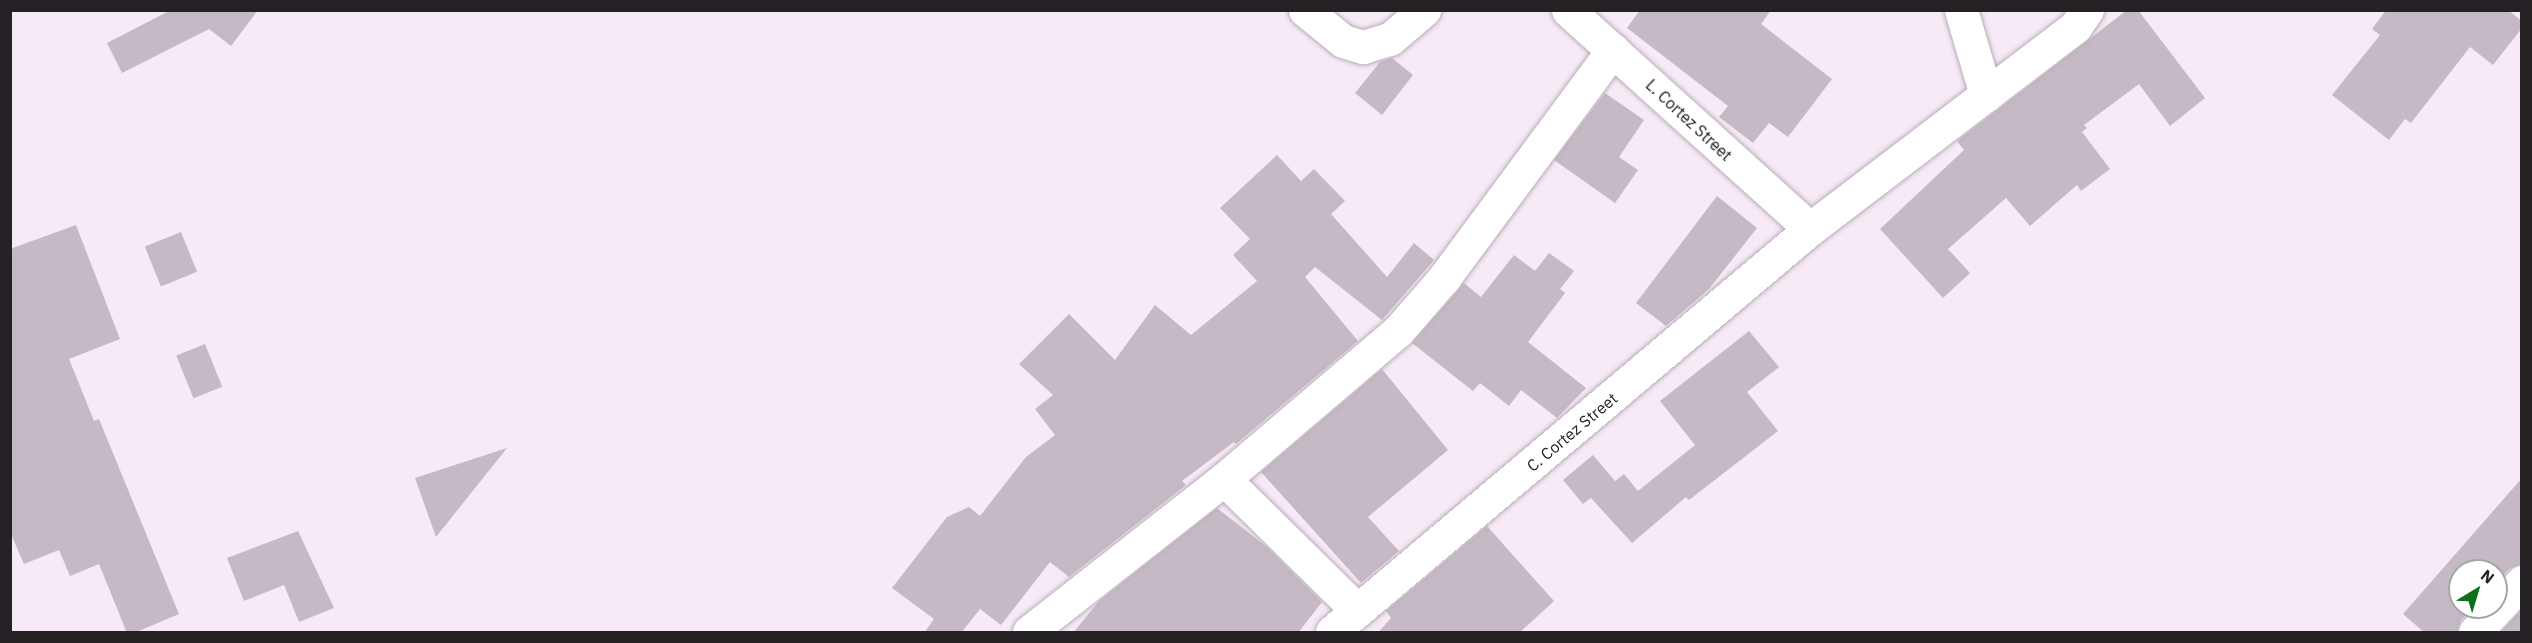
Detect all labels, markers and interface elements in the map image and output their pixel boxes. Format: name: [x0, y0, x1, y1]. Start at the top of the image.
street label: L. Cortez Street: [1642, 75, 1736, 165]
street label: C. Cortez Street: [1523, 389, 1621, 475]
north arrow: [2448, 559, 2508, 619]
text: N: [2477, 565, 2499, 588]

